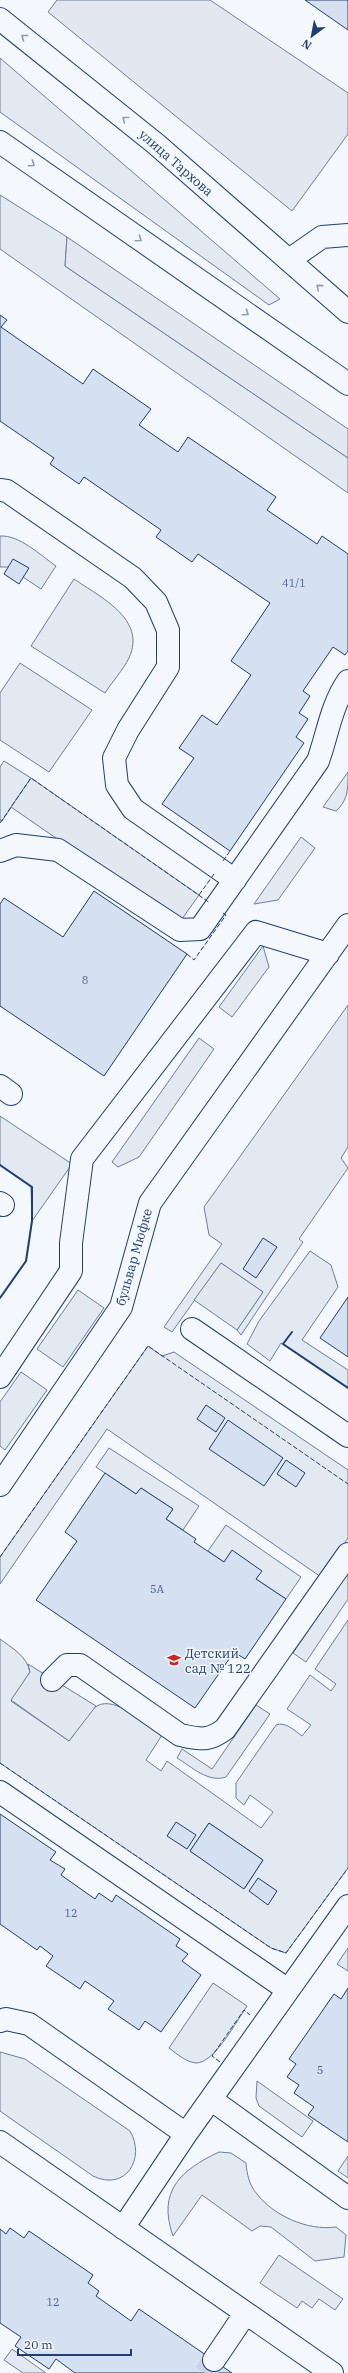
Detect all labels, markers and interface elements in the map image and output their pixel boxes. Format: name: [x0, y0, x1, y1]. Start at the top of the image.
north arrow: [292, 16, 332, 56]
one-way arrow: [22, 35, 29, 42]
text: N: [299, 36, 314, 53]
one-way arrow: [122, 117, 130, 124]
street label: улица Тархова: [135, 126, 217, 200]
one-way arrow: [28, 159, 35, 167]
one-way arrow: [135, 234, 142, 242]
one-way arrow: [316, 284, 323, 291]
one-way arrow: [241, 308, 248, 315]
house number: 41/1: [282, 576, 306, 590]
house number: 8: [82, 973, 88, 987]
street label: бульвар Мюфке: [112, 1206, 156, 1308]
house number: 5А: [150, 1582, 165, 1596]
place label: Детский сад № 122: [185, 1645, 251, 1677]
school or university icon: Детский сад № 122: [166, 1652, 182, 1668]
house number: 12: [64, 1906, 78, 1920]
house number: 5: [317, 2063, 323, 2077]
house number: 12: [46, 2295, 60, 2309]
scale bar: [18, 2331, 131, 2357]
text: 20 m: [24, 2337, 53, 2352]

